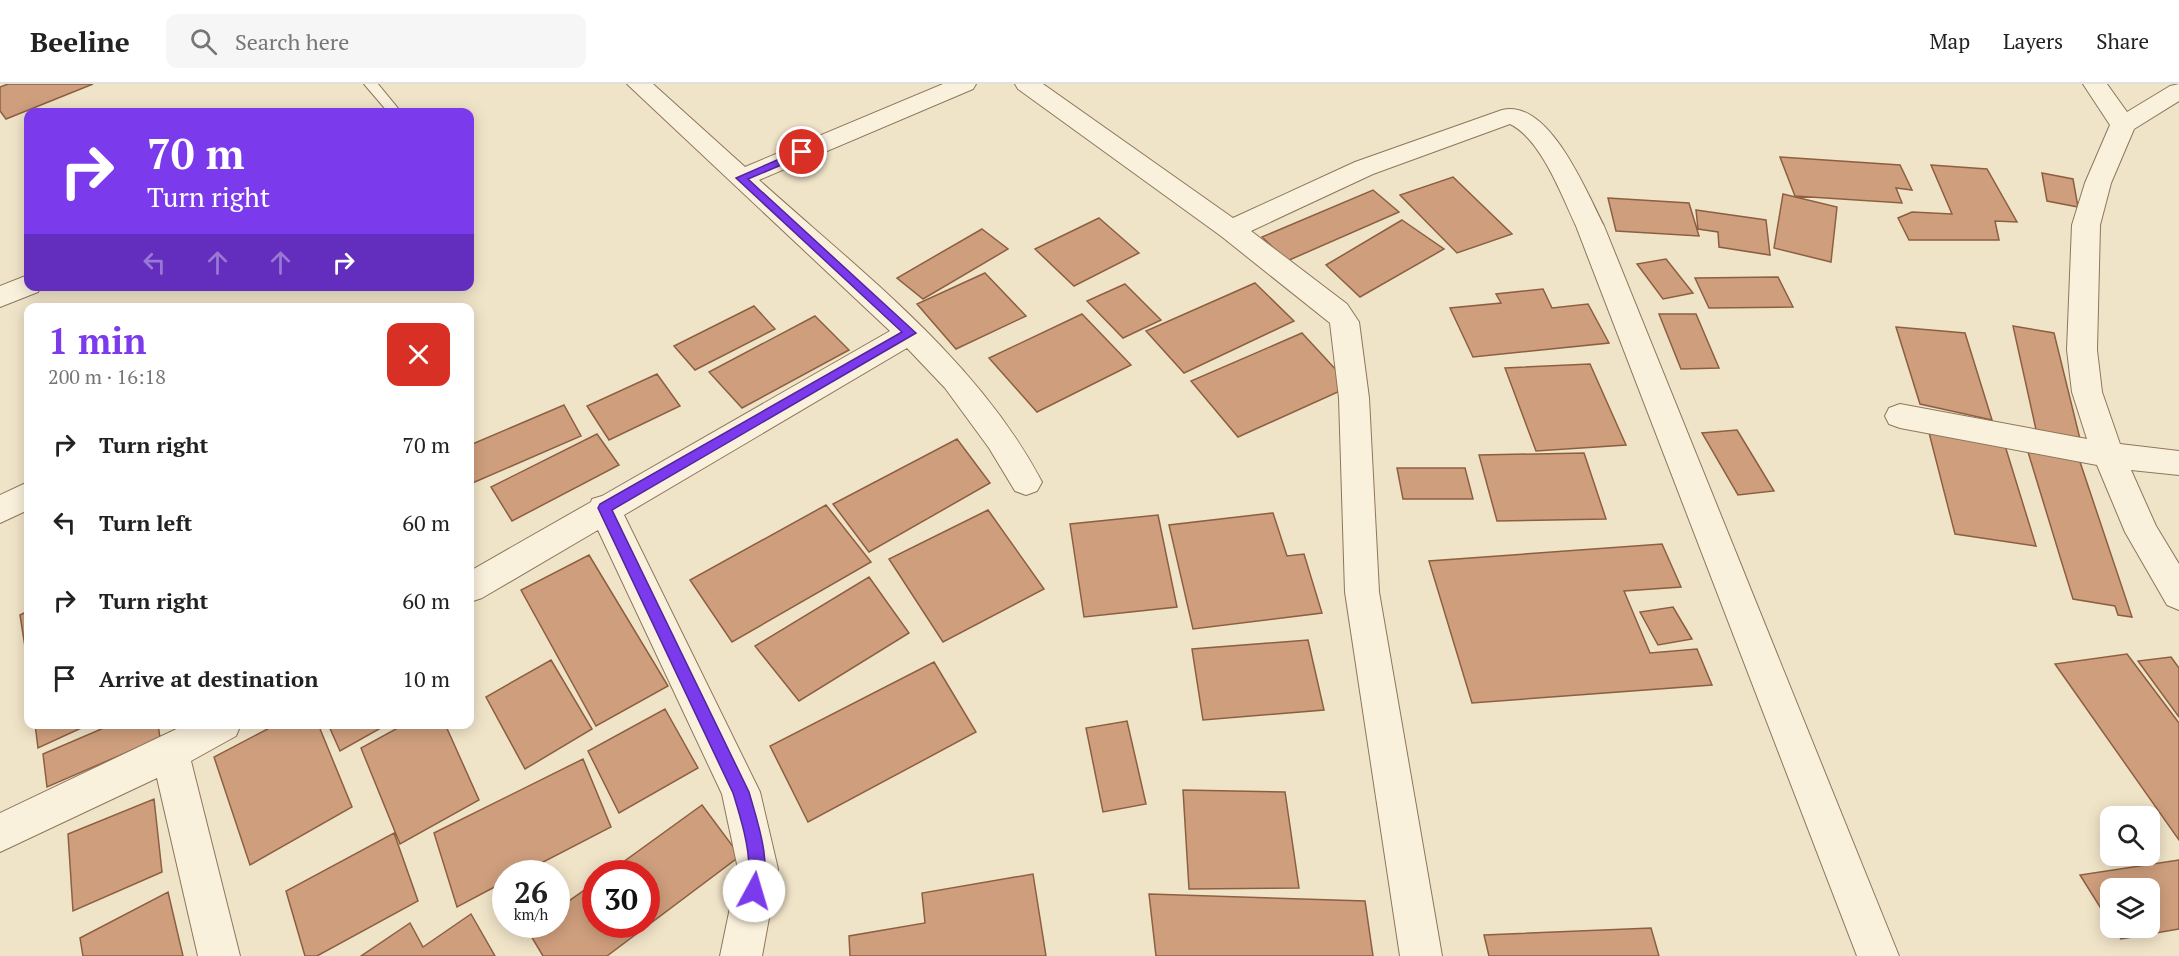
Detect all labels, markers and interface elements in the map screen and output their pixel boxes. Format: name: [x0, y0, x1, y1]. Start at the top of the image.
search box: [166, 14, 586, 68]
text: Beeline: [30, 23, 130, 60]
icon: search: [187, 25, 220, 58]
text: Search here: [235, 27, 349, 56]
text: Map: [1929, 27, 1970, 55]
text: Layers: [2003, 27, 2063, 55]
text: Share: [2096, 27, 2149, 55]
text: 70 m: [147, 125, 245, 181]
pin: [776, 126, 827, 177]
icon: right: [48, 132, 126, 210]
icon: arrive: [785, 135, 818, 168]
text: Turn right: [147, 179, 270, 215]
icon: left: [138, 246, 171, 279]
icon: ahead: [201, 246, 234, 279]
icon: ahead: [264, 246, 297, 279]
icon: right: [327, 246, 360, 279]
text: 1 min: [48, 317, 146, 364]
button: close: [387, 323, 450, 386]
text: 200 m · 16:18: [48, 363, 166, 390]
icon: right: [48, 428, 81, 461]
text: Turn right: [99, 430, 208, 459]
text: 70 m: [402, 430, 450, 459]
icon: left: [48, 506, 81, 539]
text: Turn left: [99, 508, 192, 537]
text: 60 m: [402, 508, 450, 537]
icon: right: [48, 584, 81, 617]
text: Turn right: [99, 586, 208, 615]
text: 60 m: [402, 586, 450, 615]
icon: arrive: [48, 662, 81, 695]
text: Arrive at destination: [99, 664, 318, 693]
text: 10 m: [402, 664, 450, 693]
map controls: [2100, 806, 2160, 938]
button: search: [2100, 806, 2160, 866]
position arrow: [722, 859, 786, 923]
speed limit sign: 30: [582, 860, 660, 938]
text: 26: [514, 872, 548, 912]
button: layers: [2100, 878, 2160, 938]
text: km/h: [514, 904, 548, 924]

